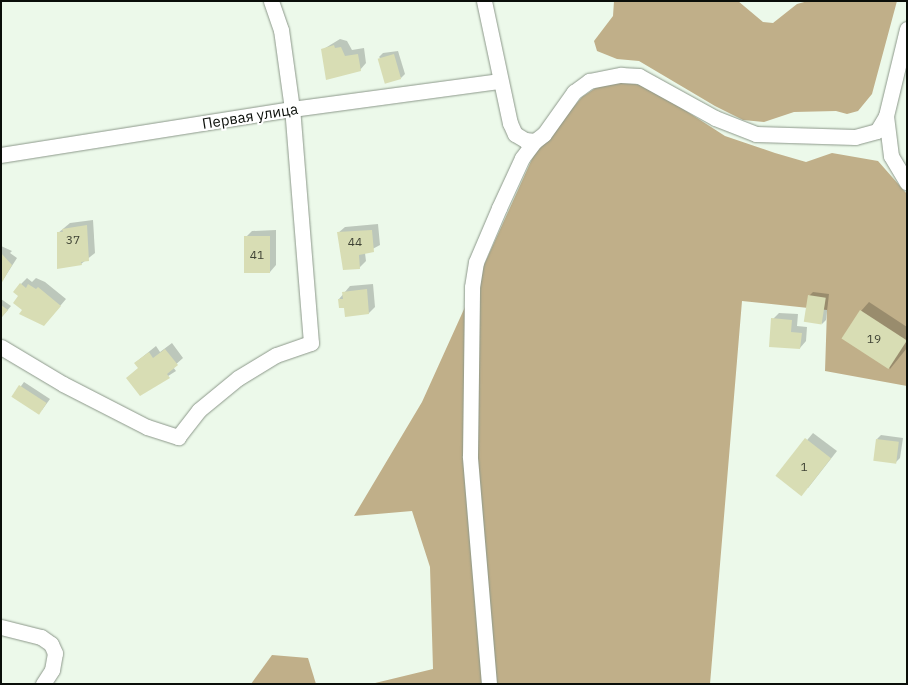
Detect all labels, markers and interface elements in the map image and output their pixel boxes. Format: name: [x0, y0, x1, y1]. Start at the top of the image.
street label: Первая улица: [201, 100, 299, 132]
house number: 37: [66, 233, 80, 247]
house number: 44: [348, 235, 362, 249]
house number: 41: [250, 248, 264, 262]
house number: 19: [867, 332, 881, 346]
house number: 1: [800, 460, 808, 474]

